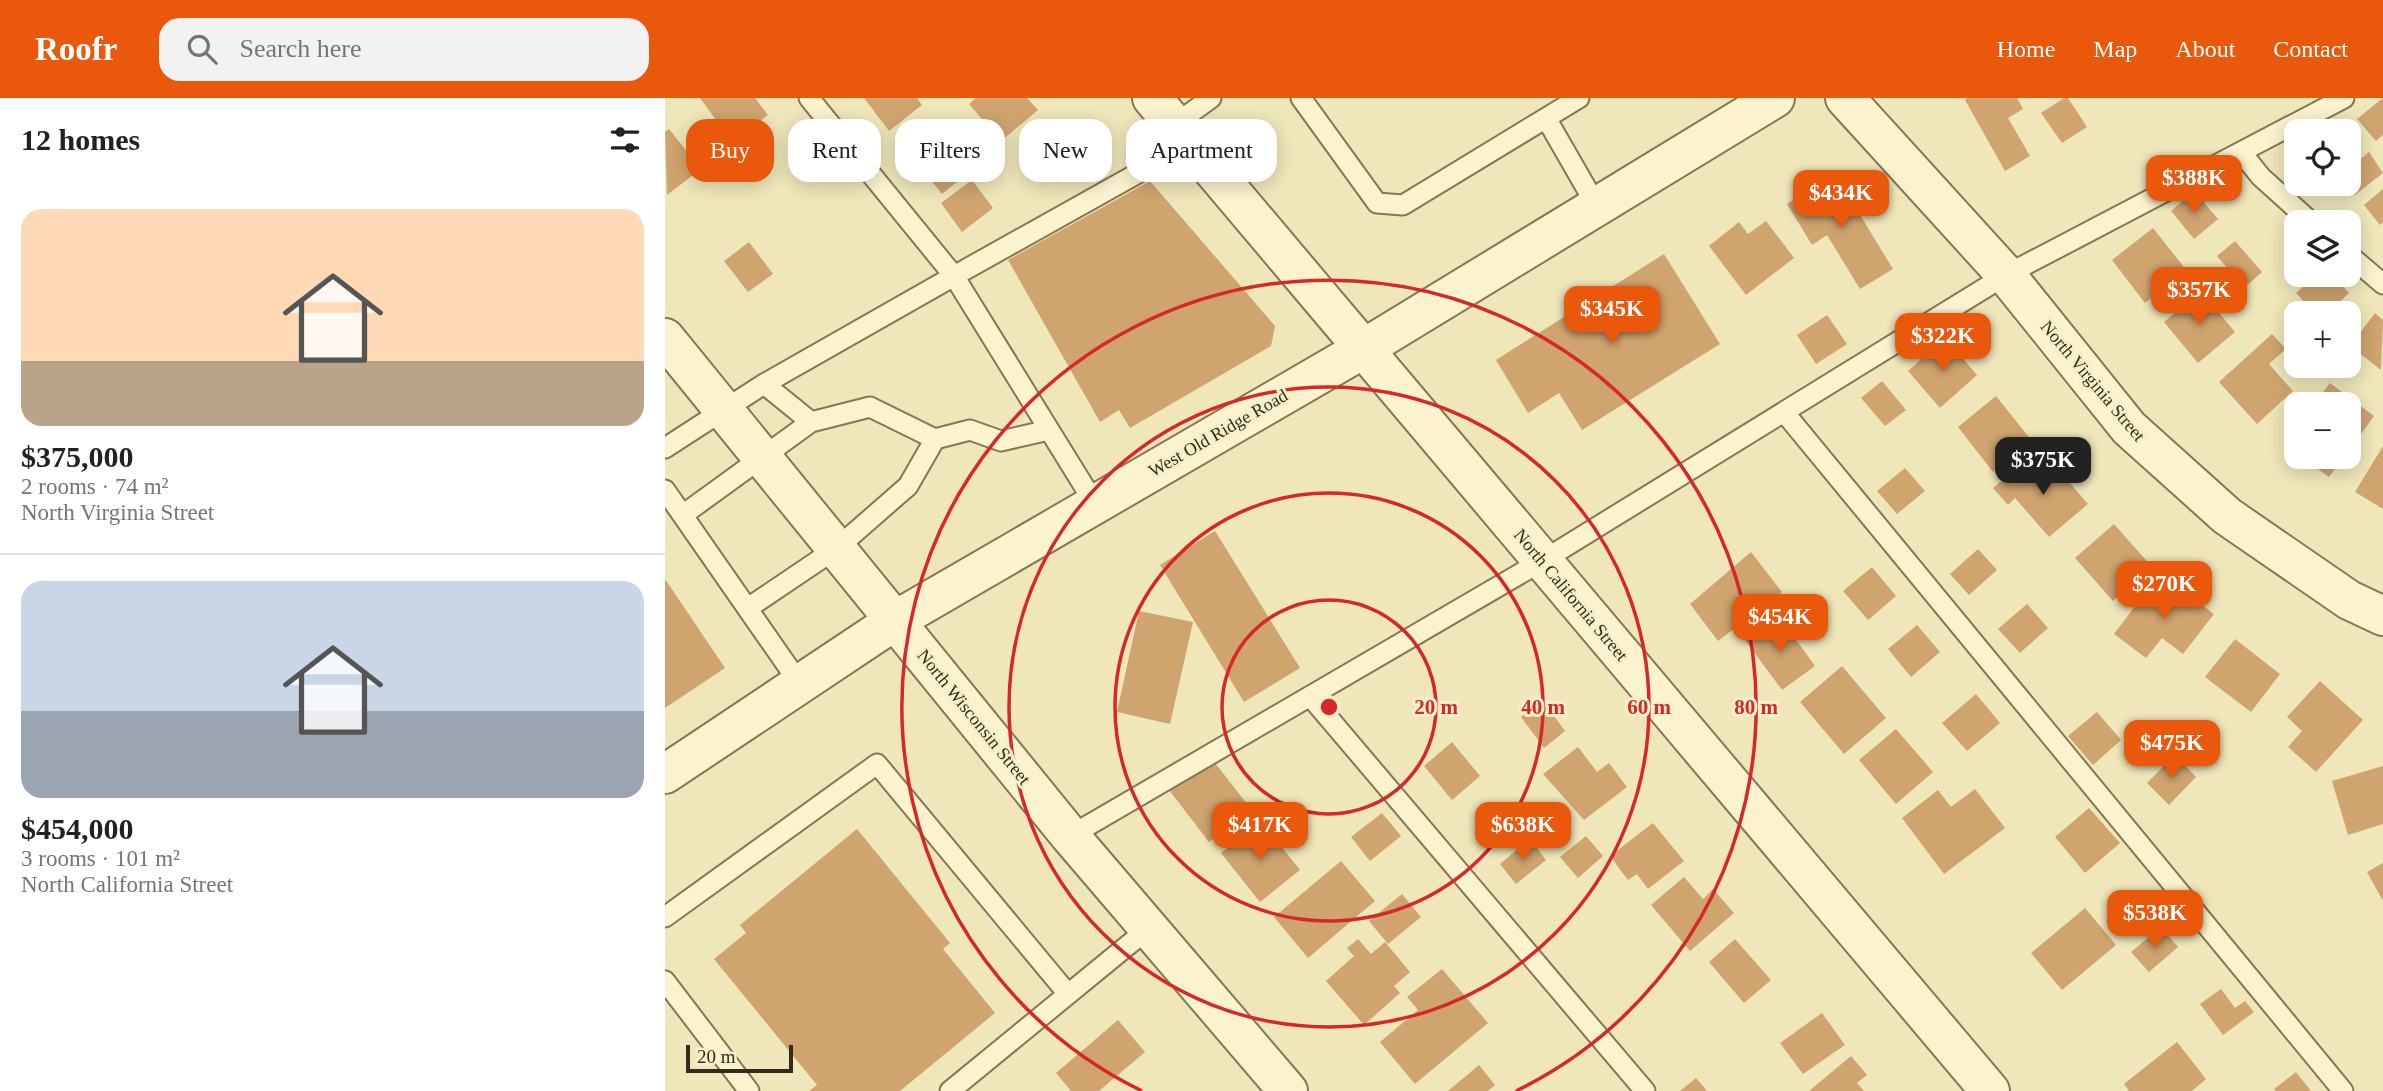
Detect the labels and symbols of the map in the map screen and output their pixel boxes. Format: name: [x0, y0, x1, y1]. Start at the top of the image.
pin: $388K: [2145, 156, 2243, 215]
pin: $434K: [1792, 170, 1890, 230]
pin: $357K: [2150, 268, 2248, 327]
pin: $345K: [1563, 286, 1661, 346]
pin: $322K: [1894, 314, 1992, 373]
street label: North Virginia Street: [2037, 317, 2149, 445]
street label: West Old Ridge Road: [1145, 385, 1291, 481]
pin: $375K: [1994, 438, 2092, 497]
street label: North California Street: [1510, 525, 1632, 665]
pin: $270K: [2115, 561, 2213, 621]
pin: $454K: [1731, 594, 1829, 654]
street label: North Wisconsin Street: [913, 645, 1035, 789]
centre of rings: [1317, 695, 1341, 719]
text: 20 m: [1414, 695, 1458, 719]
text: 40 m: [1521, 695, 1565, 719]
text: 60 m: [1627, 695, 1671, 719]
text: 80 m: [1734, 695, 1778, 719]
pin: $475K: [2123, 720, 2221, 780]
pin: $417K: [1211, 802, 1309, 862]
pin: $638K: [1474, 802, 1572, 862]
pin: $538K: [2106, 890, 2204, 950]
scale bar: [686, 1042, 793, 1074]

